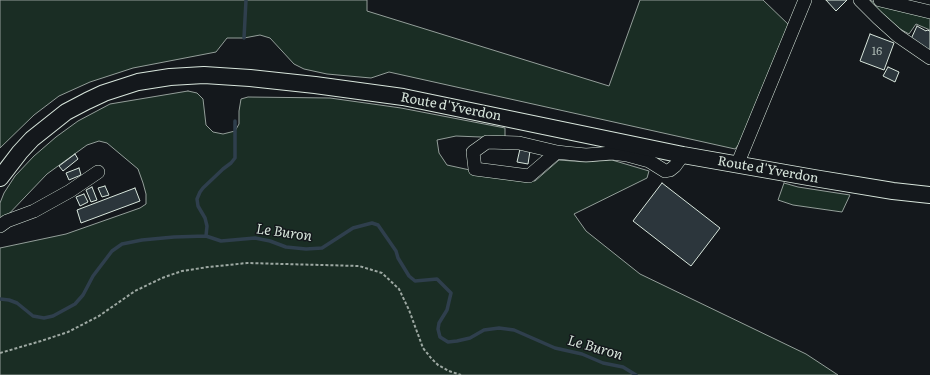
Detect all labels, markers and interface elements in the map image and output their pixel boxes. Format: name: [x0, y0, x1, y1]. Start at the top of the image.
house number: 16: [872, 45, 882, 59]
street label: Route d'Yverdon: [399, 90, 503, 124]
street label: Route d'Yverdon: [716, 153, 820, 187]
water label: Le Buron: [255, 221, 313, 245]
water label: Le Buron: [566, 332, 624, 364]

